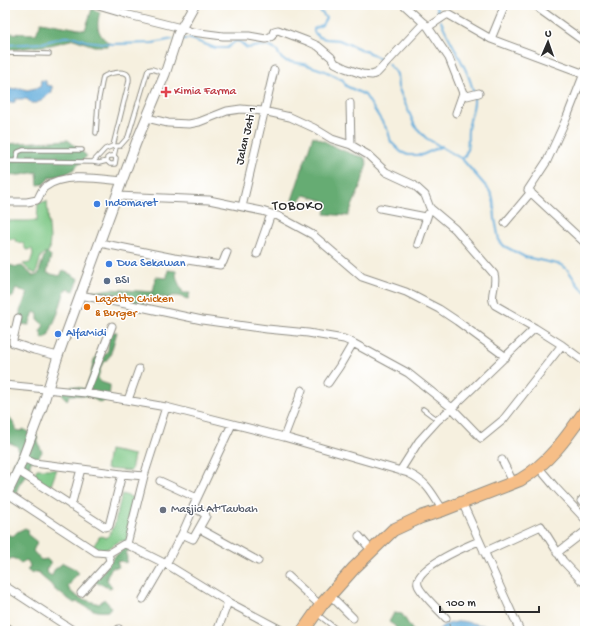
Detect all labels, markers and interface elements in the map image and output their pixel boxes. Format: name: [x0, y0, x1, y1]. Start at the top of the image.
north arrow: [528, 22, 568, 62]
text: U: [545, 28, 552, 40]
place label: Kimia Farma: [174, 85, 236, 99]
marker: Kimia Farma: [161, 87, 171, 97]
street label: Jalan Jati 1: [234, 105, 260, 166]
place label: Indomaret: [105, 197, 158, 211]
district label: TOBOKO: [271, 198, 324, 215]
marker: Indomaret: [92, 199, 102, 209]
place label: Dua Sekawan: [116, 257, 186, 271]
marker: Dua Sekawan: [104, 259, 114, 269]
place label: BSI: [114, 274, 130, 288]
marker: BSI: [102, 276, 112, 286]
place label: Lazatto Chicken & Burger: [95, 293, 174, 321]
marker: Lazatto Chicken & Burger: [82, 302, 92, 312]
place label: AlfaMidi: [66, 327, 107, 341]
marker: AlfaMidi: [53, 329, 63, 339]
place label: Masjid At'Taubah: [171, 503, 258, 517]
marker: Masjid At'Taubah: [158, 505, 168, 515]
scale bar: [440, 588, 539, 614]
text: 100 m: [445, 597, 476, 611]

